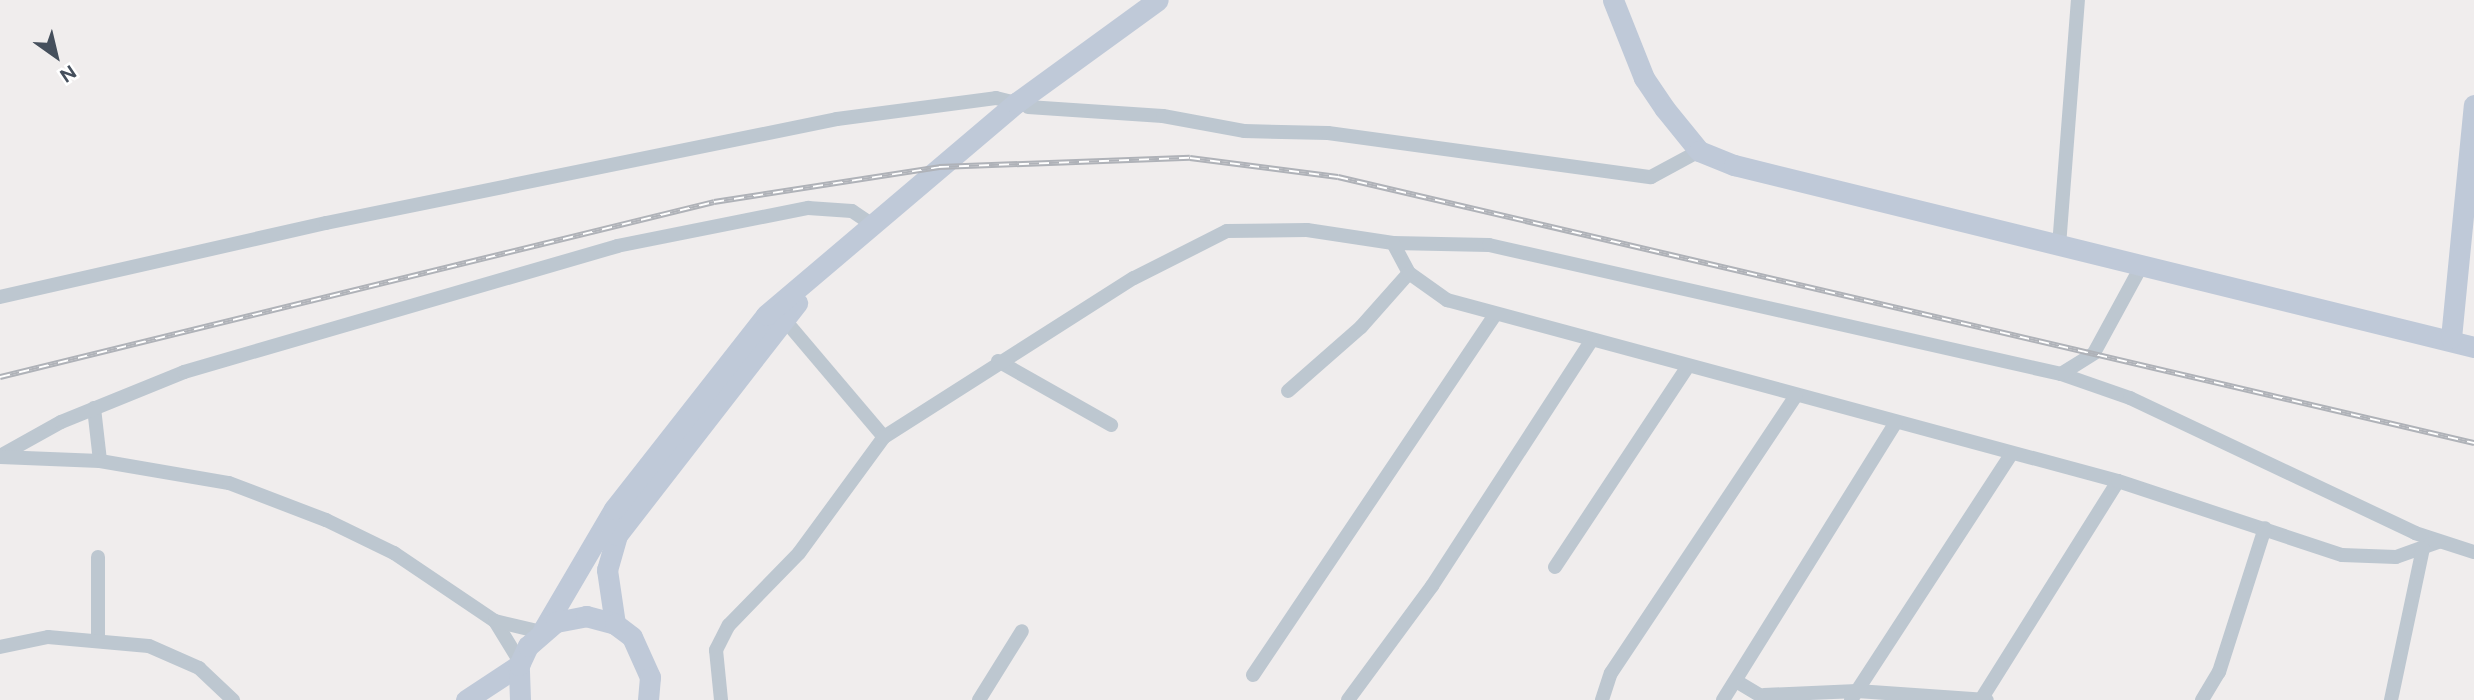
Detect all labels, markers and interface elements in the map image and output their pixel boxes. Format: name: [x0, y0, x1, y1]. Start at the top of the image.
north arrow: [21, 21, 91, 91]
text: N: [56, 60, 81, 87]

